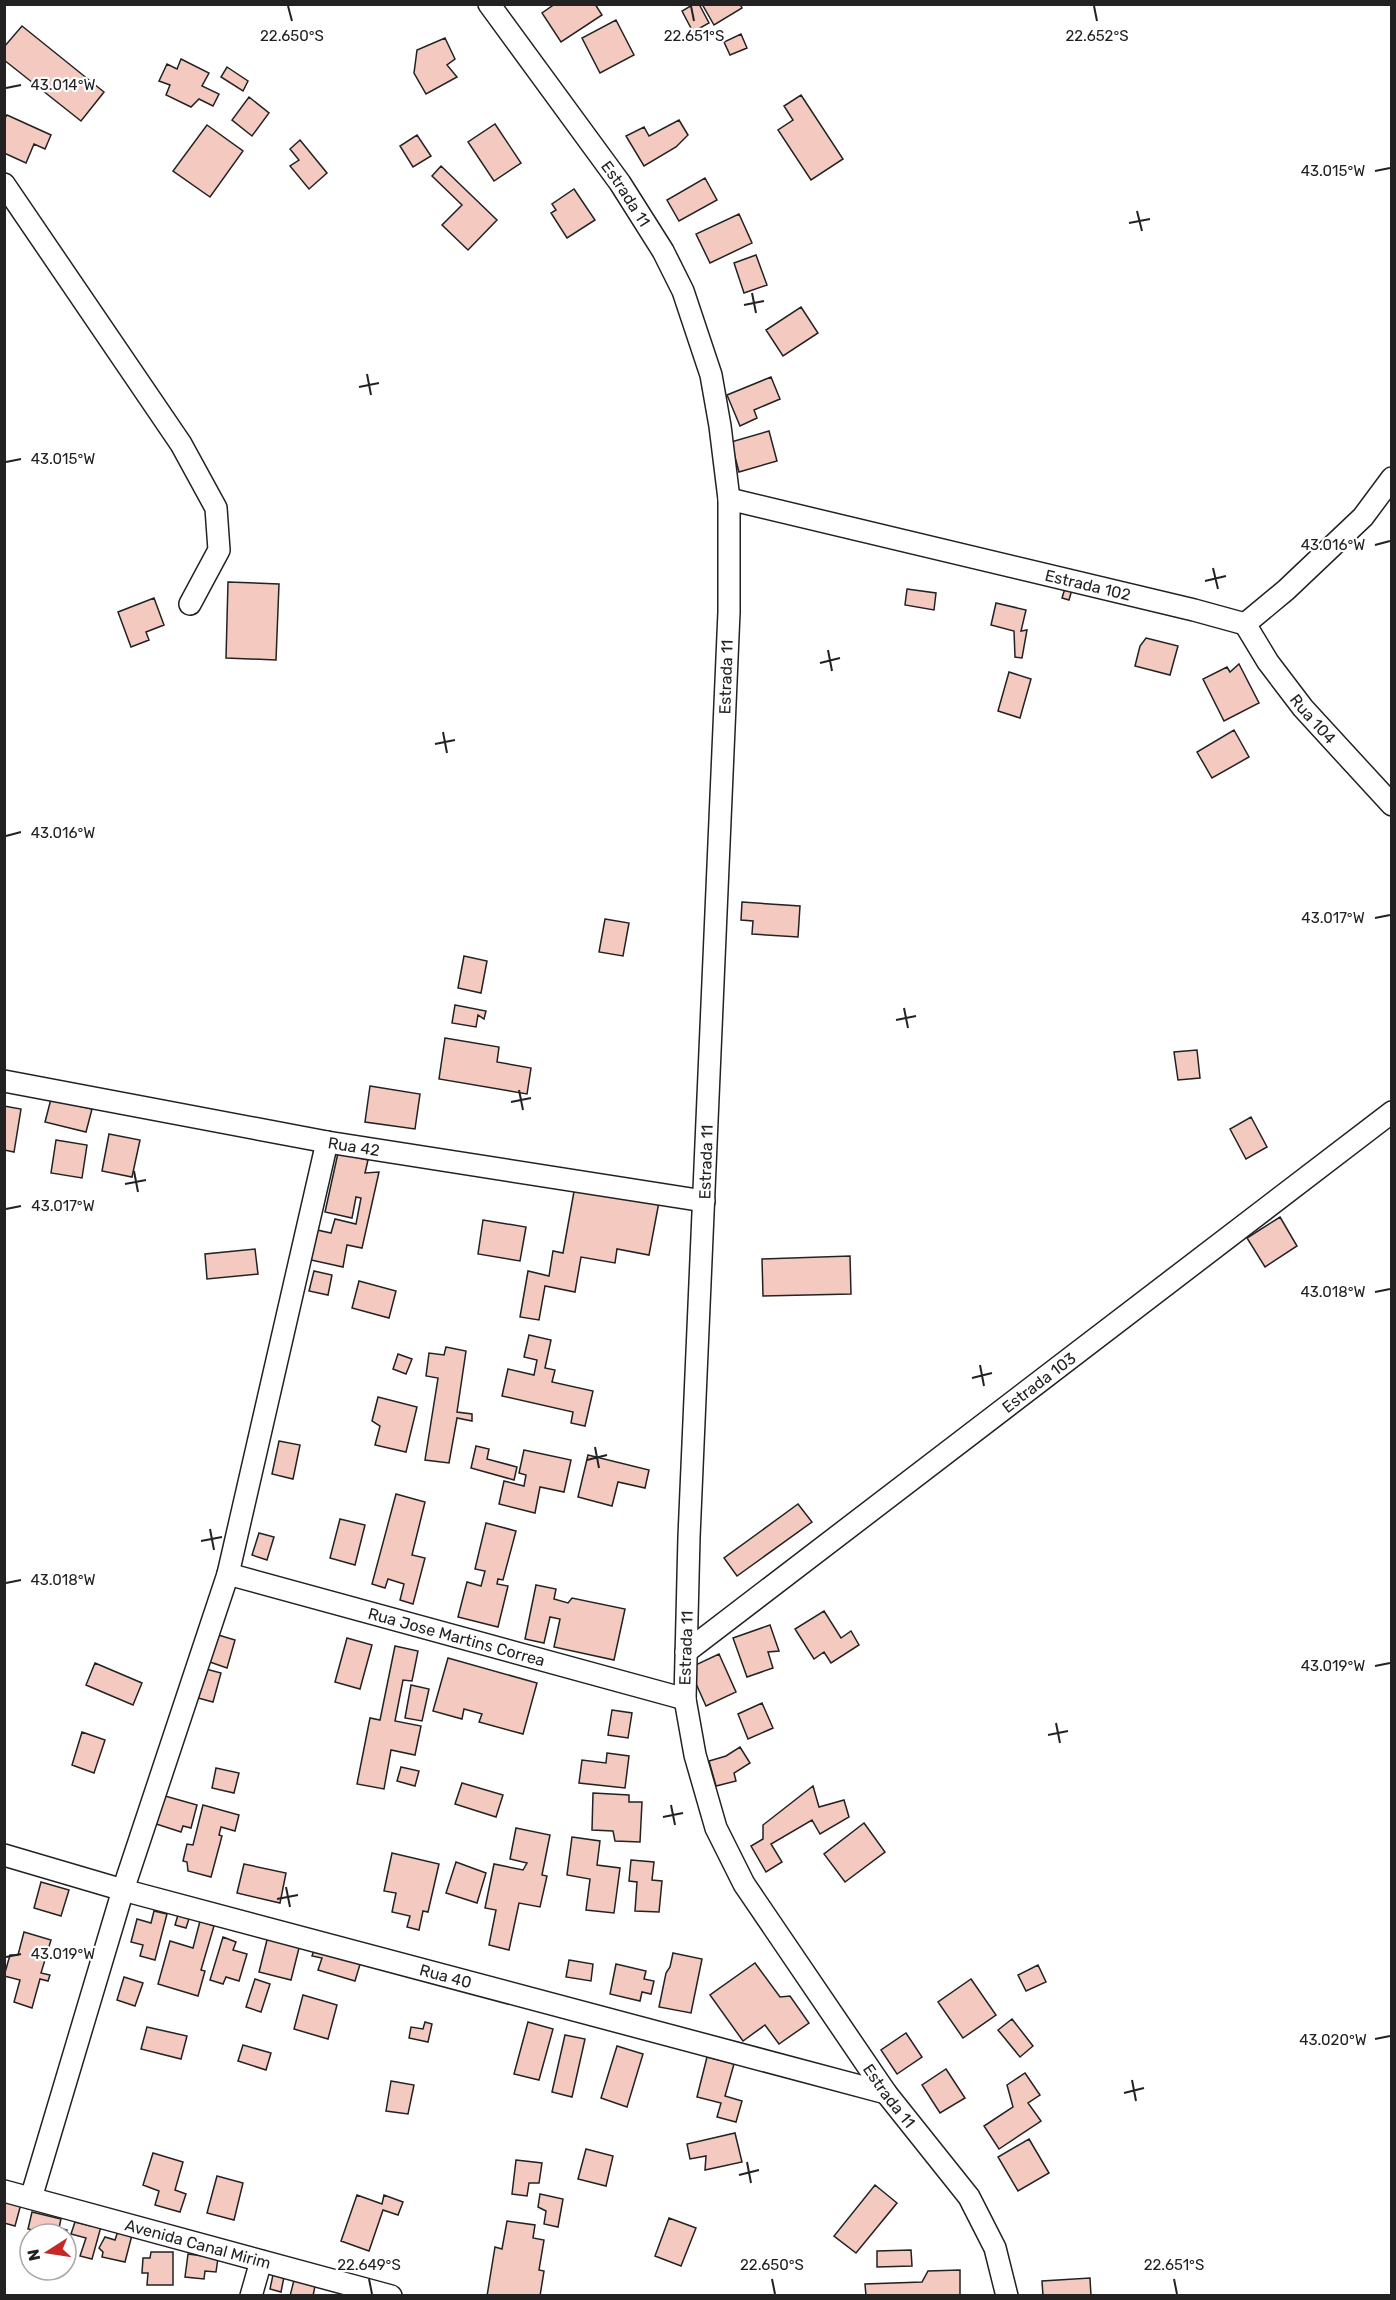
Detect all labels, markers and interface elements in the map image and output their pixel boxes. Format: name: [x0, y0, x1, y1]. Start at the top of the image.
text: 22.650°S: [260, 27, 324, 45]
text: 22.651°S: [664, 27, 724, 45]
text: 22.652°S: [1065, 27, 1129, 45]
text: 43.014°W: [31, 76, 95, 94]
street label: Estrada 11: [597, 157, 655, 230]
text: 43.015°W: [1301, 162, 1365, 180]
text: 43.015°W: [31, 450, 95, 468]
text: 43.016°W: [1301, 536, 1365, 554]
street label: Estrada 102: [1043, 565, 1133, 604]
street label: Estrada 11: [715, 639, 737, 715]
street label: Rua 104: [1286, 690, 1340, 747]
text: 43.016°W: [31, 824, 95, 842]
text: 43.017°W: [1301, 909, 1365, 927]
street label: Estrada 11: [695, 1124, 717, 1200]
street label: Rua 42: [327, 1133, 381, 1160]
text: 43.017°W: [31, 1197, 95, 1215]
text: 43.018°W: [1300, 1283, 1366, 1301]
street label: Estrada 103: [998, 1348, 1079, 1416]
text: 43.018°W: [30, 1571, 96, 1589]
street label: Rua Jose Martins Correa: [366, 1603, 547, 1670]
street label: Estrada 11: [675, 1610, 697, 1686]
text: 43.019°W: [1301, 1657, 1365, 1675]
text: 43.019°W: [31, 1945, 95, 1963]
street label: Rua 40: [418, 1960, 474, 1992]
text: 43.020°W: [1299, 2031, 1367, 2049]
street label: Estrada 11: [859, 2060, 919, 2131]
street label: Avenida Canal Mirim: [123, 2215, 273, 2272]
north arrow: [18, 2222, 78, 2282]
text: N: [23, 2247, 44, 2263]
text: 22.649°S: [337, 2256, 401, 2274]
text: 22.650°S: [740, 2256, 804, 2274]
text: 22.651°S: [1144, 2256, 1204, 2274]

